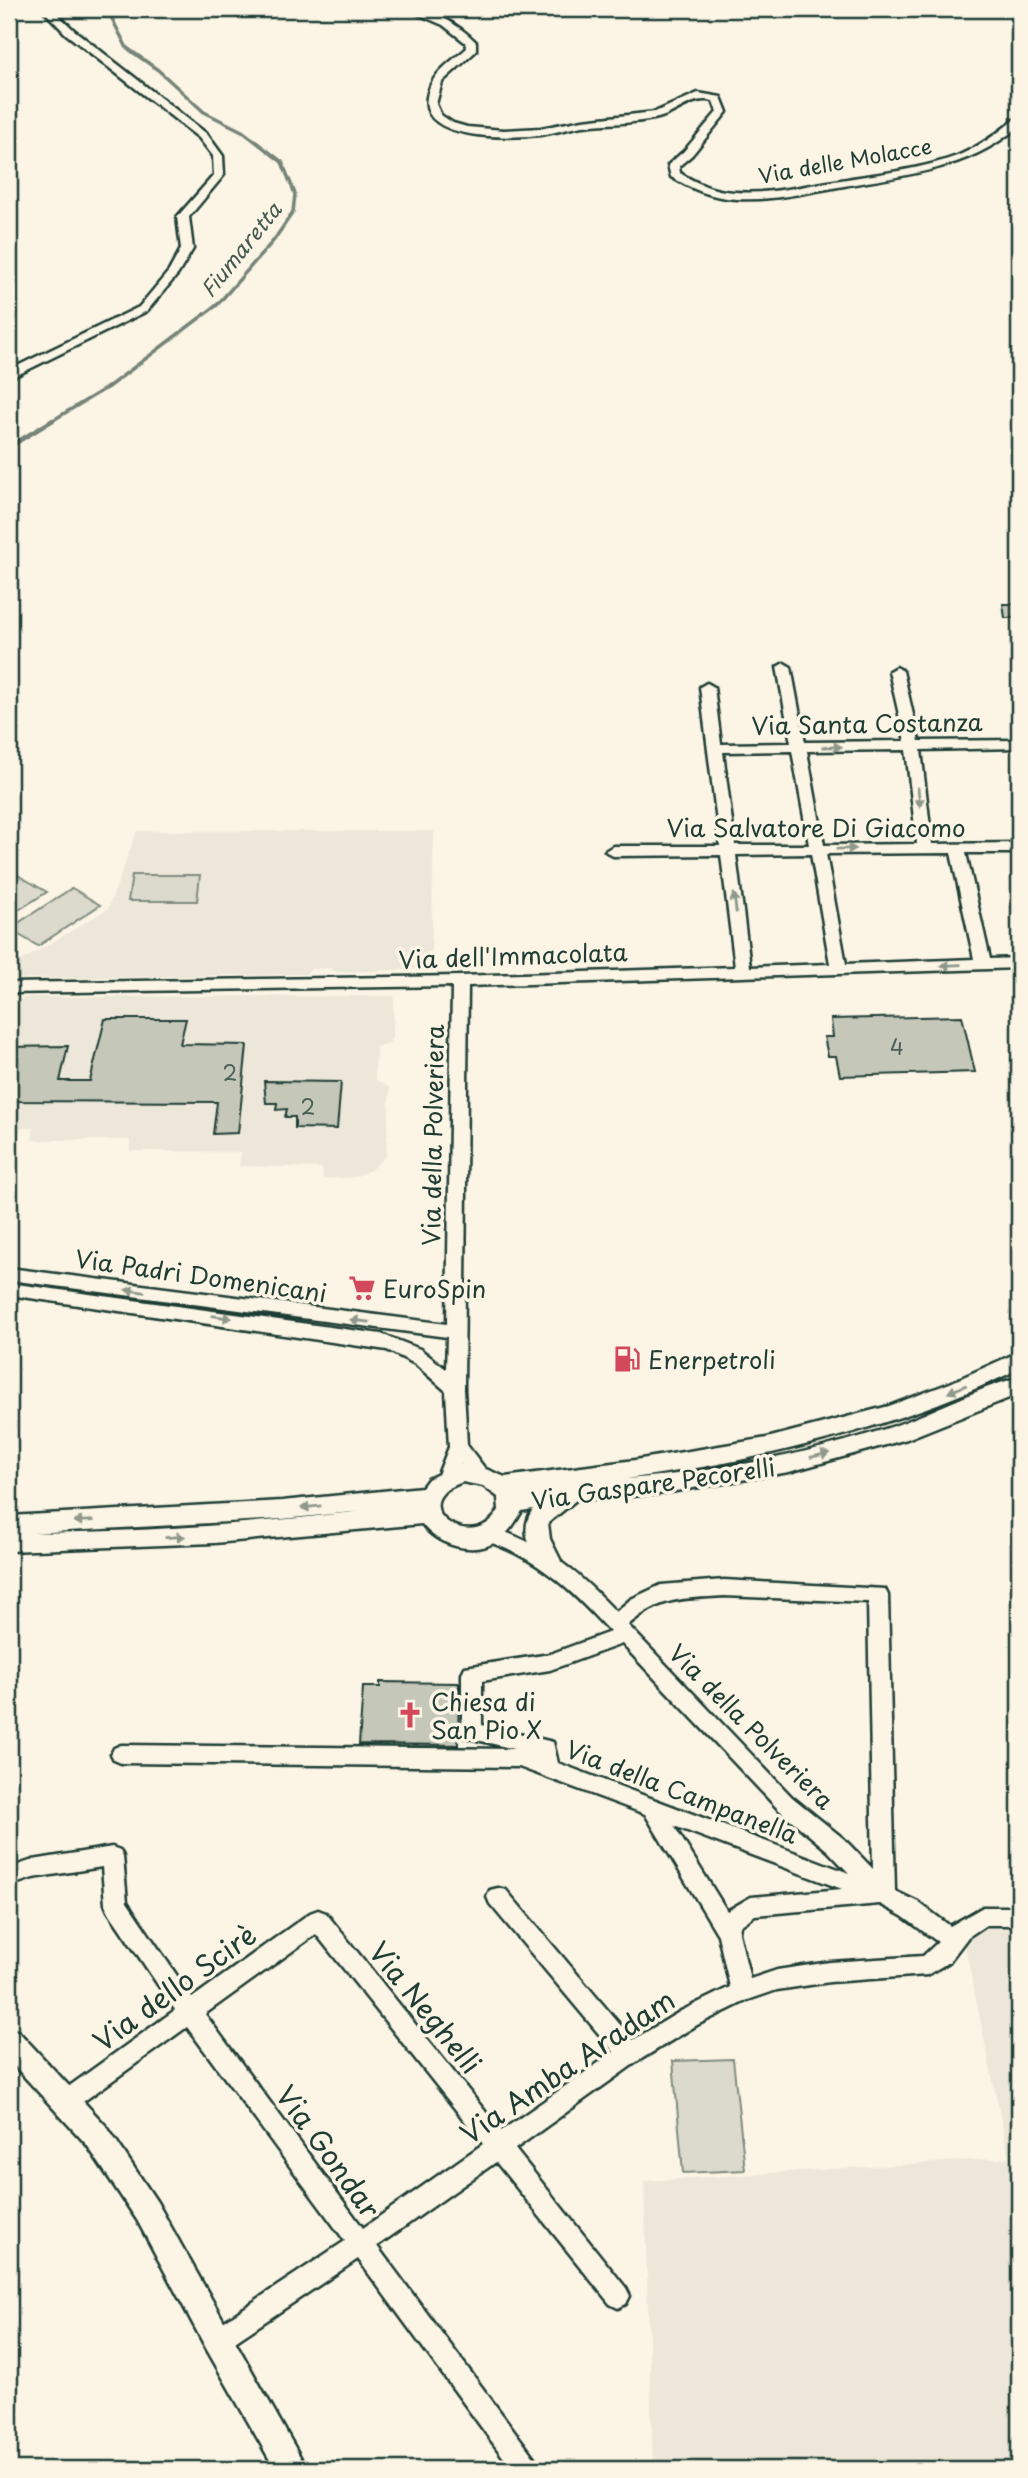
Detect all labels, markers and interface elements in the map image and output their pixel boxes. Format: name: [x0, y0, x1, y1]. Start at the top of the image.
street label: Via delle Molacce: [756, 129, 934, 191]
water label: Fiumaretta: [192, 194, 289, 303]
street label: Via Santa Costanza: [751, 703, 983, 743]
one-way arrow: [821, 741, 843, 753]
one-way arrow: [914, 786, 925, 808]
street label: Via Salvatore Di Giacomo: [666, 809, 966, 845]
one-way arrow: [835, 844, 857, 855]
one-way arrow: [729, 892, 740, 914]
street label: Via dell'Immacolata: [398, 933, 628, 977]
one-way arrow: [940, 959, 962, 970]
street label: Via della Polveriera: [412, 1024, 452, 1246]
house number: 4: [890, 1030, 904, 1062]
house number: 2: [223, 1056, 237, 1088]
house number: 2: [301, 1090, 315, 1122]
street label: Via Padri Domenicani: [73, 1240, 329, 1310]
place label: EuroSpin: [383, 1270, 486, 1306]
supermarket icon: EuroSpin: [347, 1273, 377, 1303]
one-way arrow: [123, 1285, 145, 1296]
one-way arrow: [211, 1312, 233, 1323]
one-way arrow: [349, 1316, 371, 1327]
place label: Enerpetroli: [648, 1341, 776, 1377]
fuel station icon: Enerpetroli: [612, 1344, 642, 1374]
one-way arrow: [947, 1383, 967, 1395]
street label: Via Gaspare Pecorelli: [529, 1448, 777, 1518]
one-way arrow: [809, 1449, 831, 1460]
one-way arrow: [300, 1502, 322, 1513]
one-way arrow: [73, 1515, 95, 1526]
one-way arrow: [164, 1532, 186, 1543]
street label: Via della Polveriera: [661, 1635, 843, 1817]
place label: Chiesa di San Pio X: [431, 1683, 542, 1747]
church icon: Chiesa di San Pio X: [395, 1700, 425, 1730]
street label: Via della Campanella: [561, 1730, 803, 1852]
street label: Via dello Scirè: [83, 1913, 265, 2061]
street label: Via Neghelli: [359, 1932, 493, 2082]
street label: Via Amba Aradam: [451, 1978, 683, 2154]
street label: Via Gondar: [266, 2076, 392, 2227]

